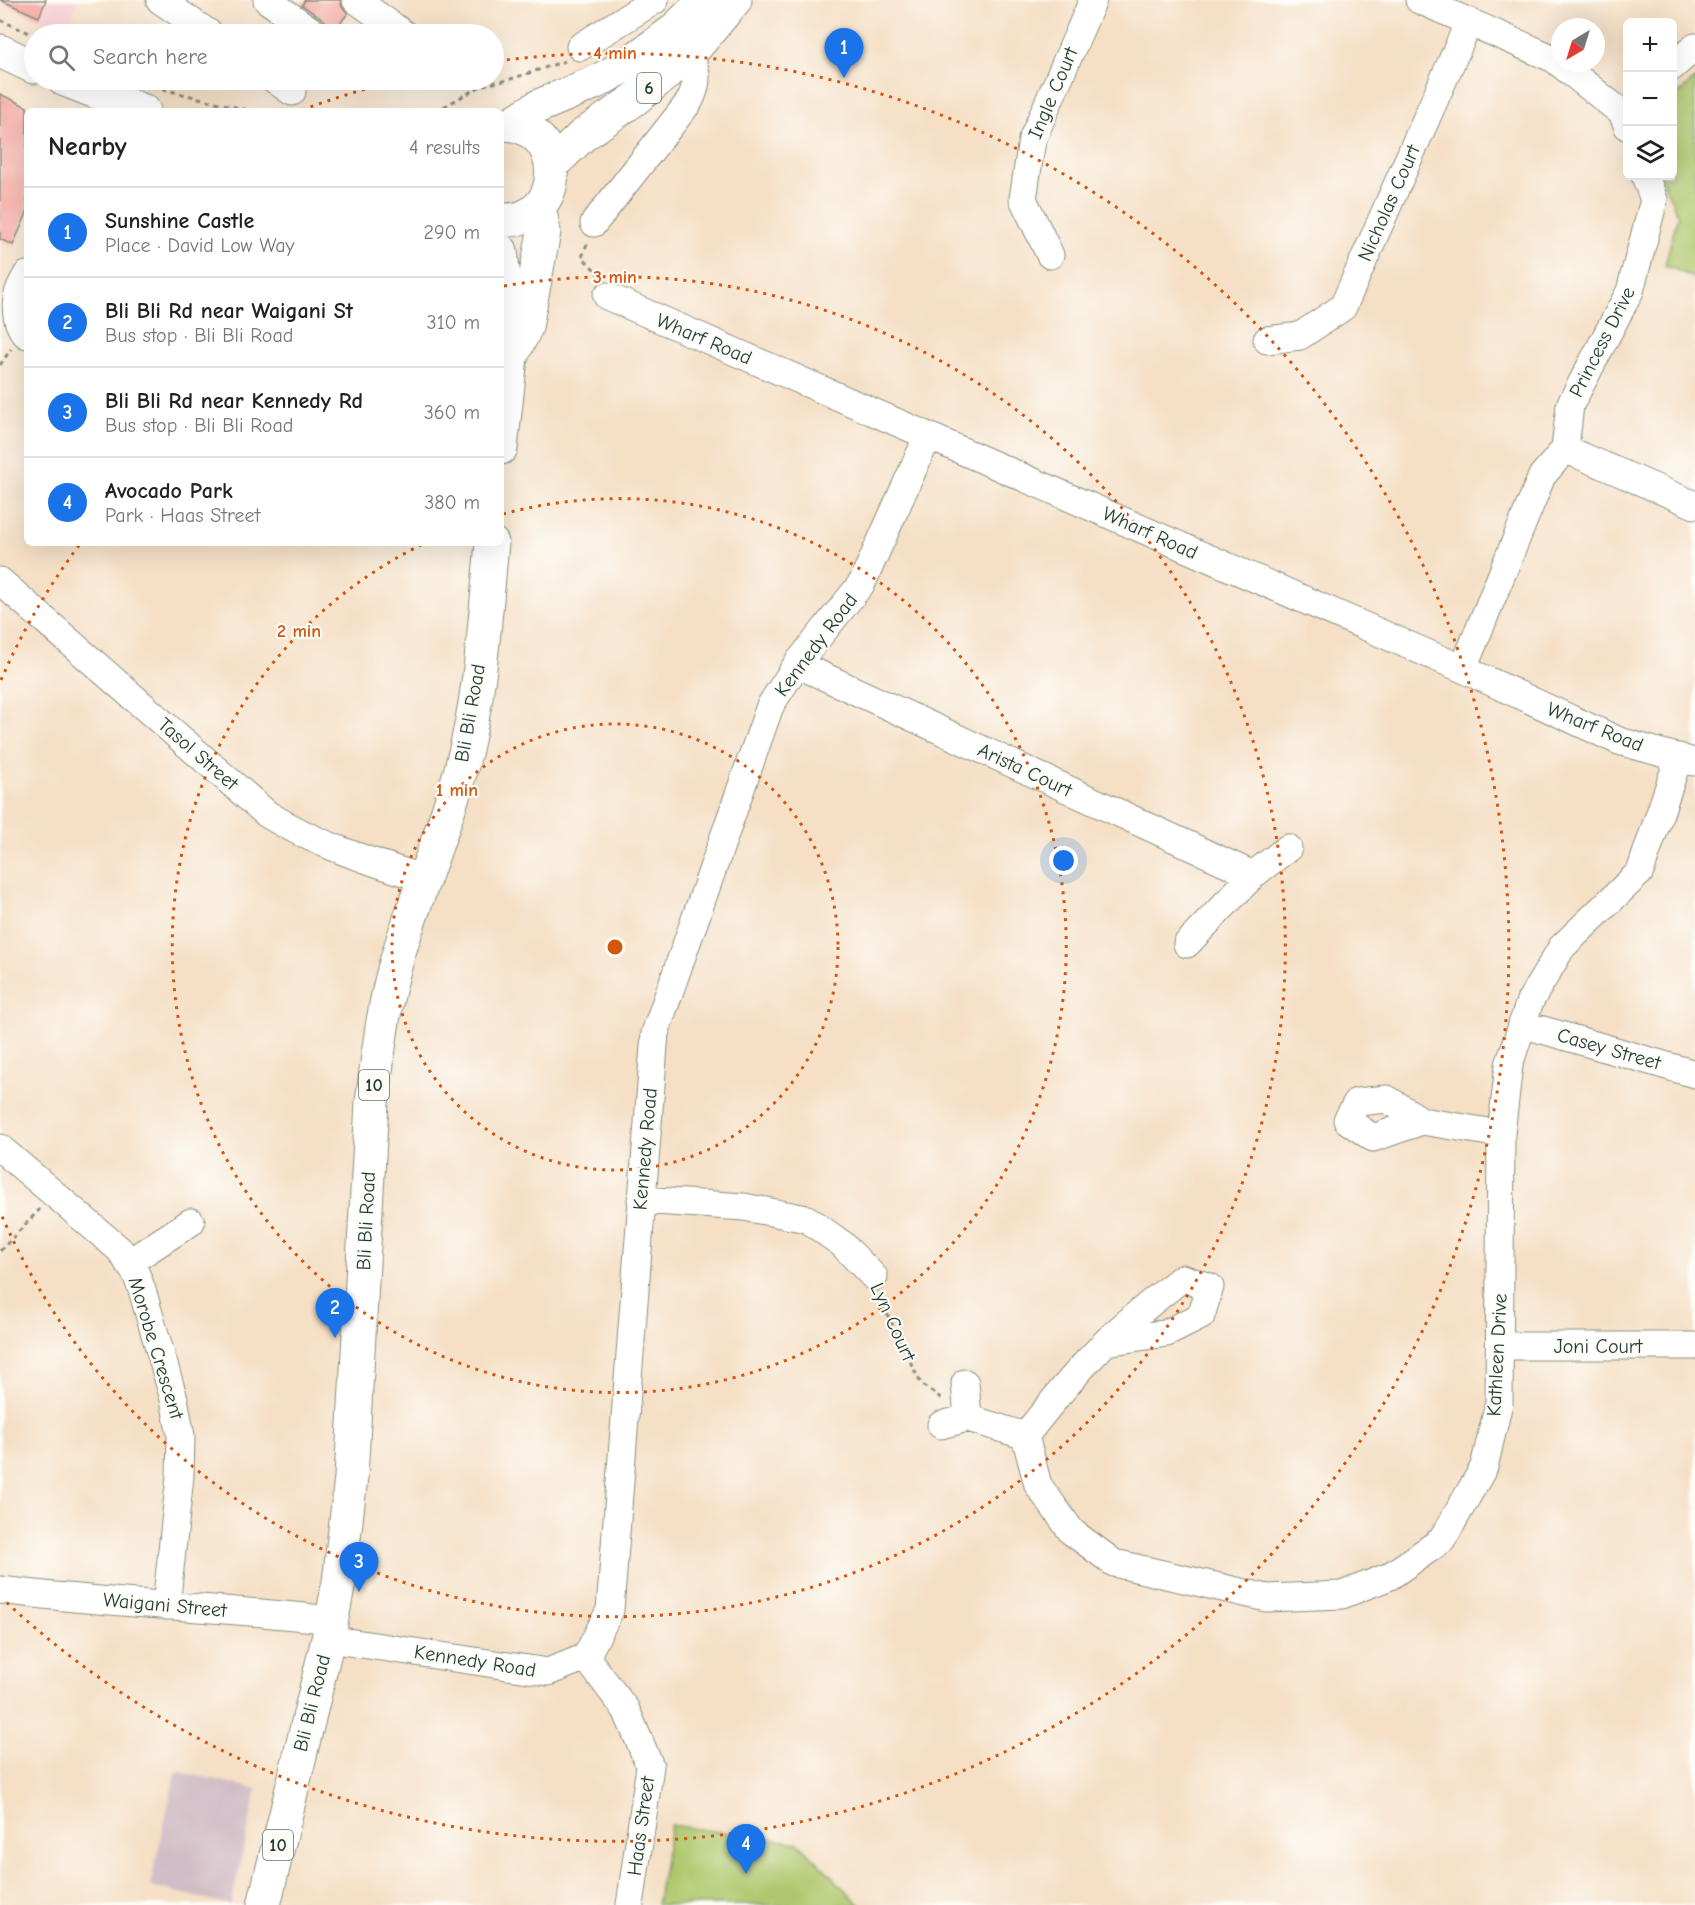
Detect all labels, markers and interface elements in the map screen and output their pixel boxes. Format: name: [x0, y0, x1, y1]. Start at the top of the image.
north arrow: [1551, 18, 1605, 72]
map controls: [1623, 18, 1677, 180]
button: +: [1623, 18, 1677, 72]
search box: [24, 24, 504, 90]
pin: 1: [824, 28, 864, 78]
icon: search: [45, 41, 78, 74]
text: 4 min: [593, 43, 637, 64]
street label: Ingle Court: [1023, 43, 1083, 142]
text: Search here: [93, 44, 208, 70]
button: −: [1623, 72, 1677, 126]
road number: 6: [637, 73, 661, 103]
button: layers: [1623, 126, 1677, 180]
text: Nearby: [48, 132, 127, 162]
text: 4 results: [409, 136, 480, 159]
street label: Nicholas Court: [1353, 140, 1425, 265]
text: Sunshine Castle: [105, 208, 254, 234]
text: 1: [64, 221, 71, 244]
text: 290 m: [424, 221, 480, 244]
text: Place · David Low Way: [105, 234, 294, 257]
text: 3 min: [593, 267, 637, 288]
street label: Princess Drive: [1564, 283, 1640, 401]
text: Bli Bli Rd near Waigani St: [105, 298, 353, 324]
street label: Wharf Road: [653, 309, 755, 369]
text: 2: [63, 311, 72, 334]
text: 310 m: [427, 311, 480, 334]
text: Bus stop · Bli Bli Road: [105, 324, 293, 347]
text: Bli Bli Rd near Kennedy Rd: [105, 388, 363, 414]
text: 3: [63, 401, 72, 424]
text: 360 m: [424, 401, 480, 424]
text: Bus stop · Bli Bli Road: [105, 414, 293, 437]
text: Avocado Park: [105, 478, 233, 504]
text: 4: [63, 491, 72, 514]
text: 380 m: [424, 491, 480, 514]
street label: Wharf Road: [1099, 502, 1201, 564]
text: Park · Haas Street: [105, 504, 260, 527]
street label: Kennedy Road: [770, 589, 862, 701]
text: 2 min: [277, 621, 321, 642]
street label: Bli Bli Road: [450, 662, 490, 764]
street label: Wharf Road: [1544, 697, 1646, 757]
street label: Tasol Street: [153, 713, 244, 796]
street label: Arista Court: [974, 738, 1077, 802]
text: 1 min: [436, 780, 478, 801]
your location: [1049, 846, 1078, 875]
centre of rings: [605, 937, 625, 957]
street label: Casey Street: [1555, 1023, 1665, 1075]
road number: 10: [359, 1070, 389, 1100]
street label: Kennedy Road: [628, 1087, 662, 1211]
street label: Bli Bli Road: [352, 1171, 380, 1271]
street label: Morobe Crescent: [123, 1274, 189, 1423]
street label: Lyn Court: [866, 1279, 921, 1366]
pin: 2: [316, 1288, 354, 1338]
street label: Kathleen Drive: [1482, 1293, 1512, 1417]
street label: Joni Court: [1554, 1335, 1644, 1358]
pin: 3: [340, 1542, 378, 1592]
street label: Waigani Street: [102, 1588, 229, 1622]
street label: Kennedy Road: [413, 1640, 537, 1682]
street label: Bli Bli Road: [289, 1652, 335, 1754]
street label: Haas Street: [623, 1774, 660, 1877]
pin: 4: [726, 1824, 766, 1874]
road number: 10: [263, 1830, 293, 1860]

